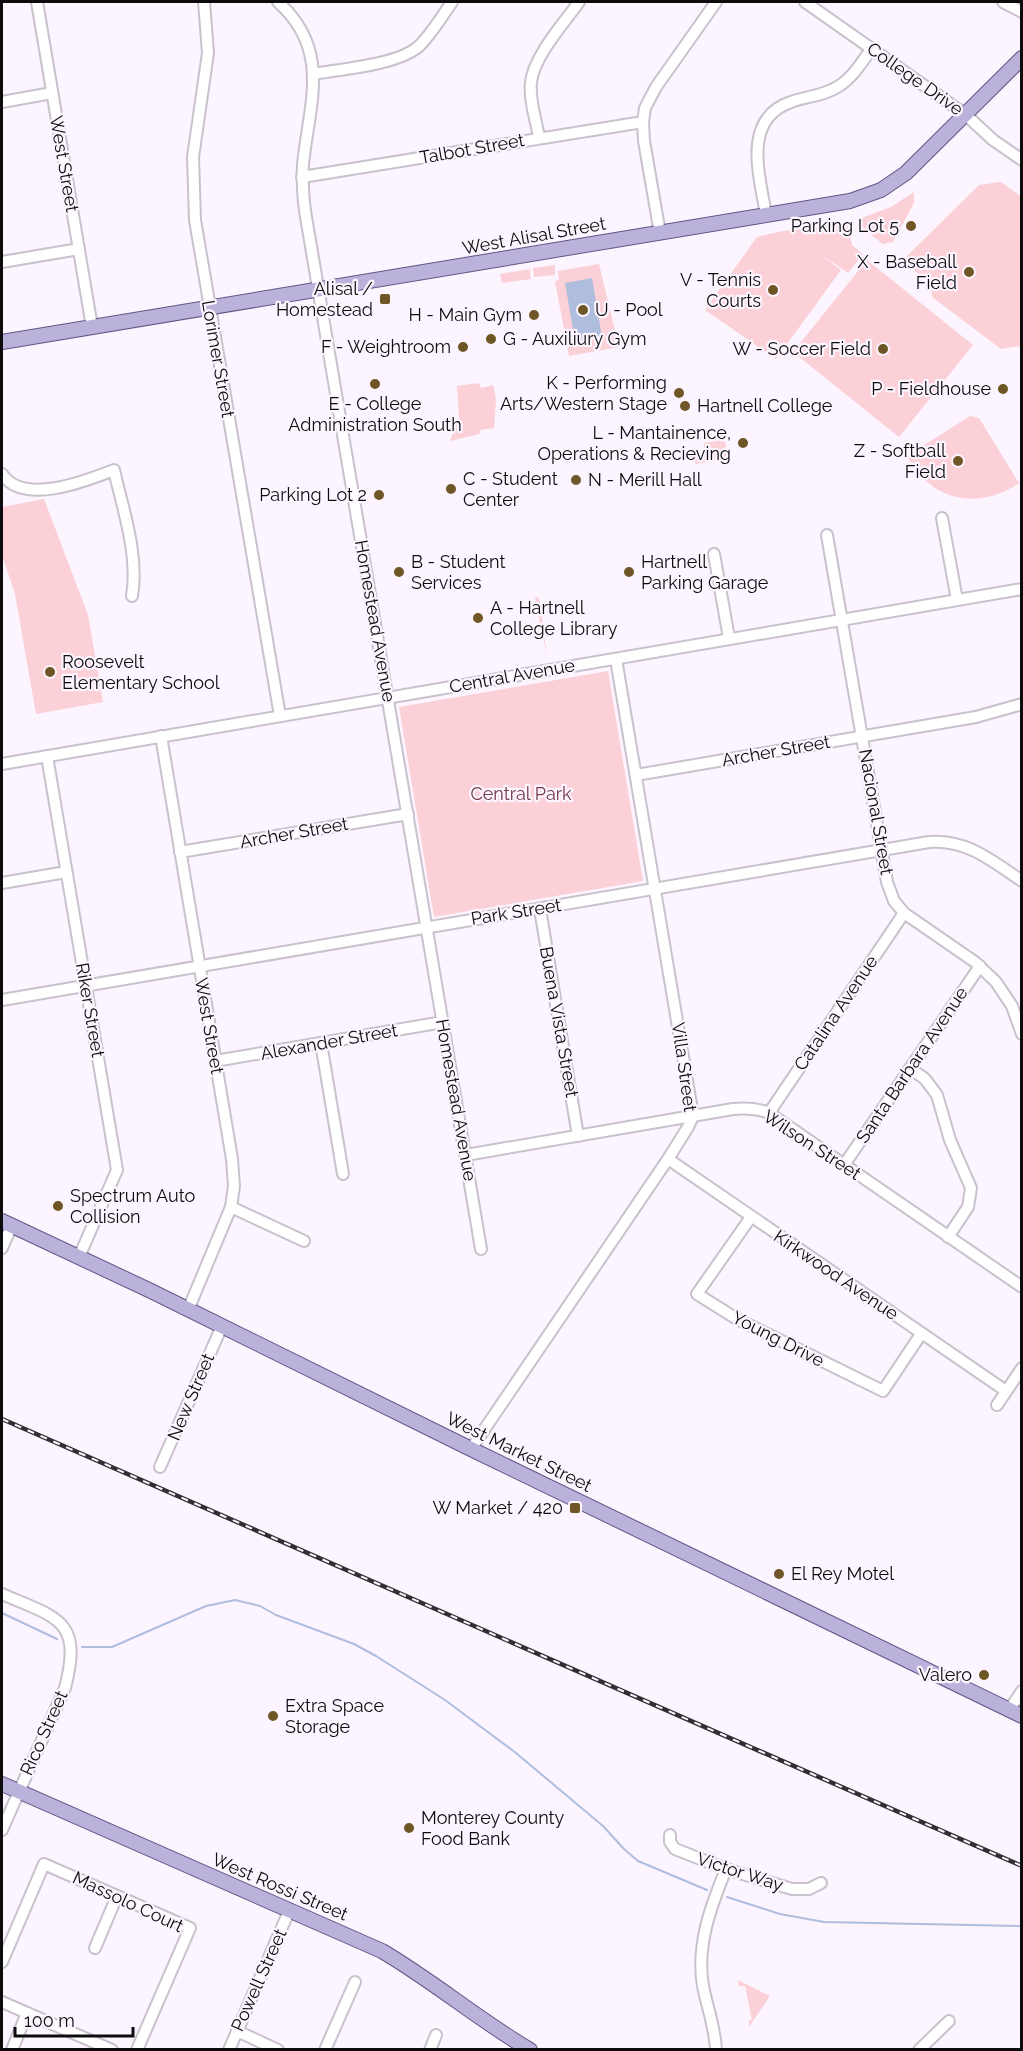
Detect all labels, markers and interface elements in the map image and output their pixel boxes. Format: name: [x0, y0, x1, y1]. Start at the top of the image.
street label: College Drive: [863, 38, 968, 120]
street label: West Street: [46, 114, 83, 214]
street label: Talbot Street: [418, 129, 526, 168]
street label: West Alisal Street: [461, 213, 607, 258]
place label: Parking Lot 5: [791, 215, 899, 236]
marker: Parking Lot 5: [904, 219, 918, 233]
place label: X - Baseball Field: [857, 251, 957, 293]
marker: X - Baseball Field: [962, 265, 976, 279]
place label: V - Tennis Courts: [680, 269, 761, 311]
place label: Alisal / Homestead: [276, 278, 373, 320]
marker: V - Tennis Courts: [766, 283, 780, 297]
marker: Alisal / Homestead: [378, 292, 392, 306]
street label: Lorimer Street: [198, 299, 239, 419]
place label: U - Pool: [595, 299, 663, 320]
marker: U - Pool: [576, 303, 590, 317]
place label: H - Main Gym: [408, 304, 522, 325]
marker: H - Main Gym: [527, 308, 541, 322]
place label: G - Auxiliury Gym: [503, 328, 646, 349]
marker: G - Auxiliury Gym: [484, 332, 498, 346]
place label: F - Weightroom: [321, 336, 451, 357]
place label: W - Soccer Field: [733, 338, 871, 359]
marker: F - Weightroom: [456, 340, 470, 354]
marker: W - Soccer Field: [876, 342, 890, 356]
place label: K - Performing Arts/Western Stage: [500, 372, 667, 414]
marker: E - College Administration South: [368, 377, 382, 391]
place label: P - Fieldhouse: [871, 378, 991, 399]
marker: P - Fieldhouse: [996, 382, 1010, 396]
marker: K - Performing Arts/Western Stage: [672, 386, 686, 400]
place label: E - College Administration South: [288, 393, 462, 435]
place label: Hartnell College: [697, 395, 833, 416]
marker: Hartnell College: [678, 399, 692, 413]
place label: L - Mantainence, Operations & Recieving: [538, 422, 731, 464]
marker: L - Mantainence, Operations & Recieving: [736, 436, 750, 450]
place label: Z - Softball Field: [854, 440, 946, 482]
marker: Z - Softball Field: [951, 454, 965, 468]
place label: C - Student Center: [463, 468, 558, 510]
place label: N - Merill Hall: [588, 469, 702, 490]
marker: N - Merill Hall: [569, 473, 583, 487]
marker: C - Student Center: [444, 482, 458, 496]
place label: Parking Lot 2: [259, 484, 367, 505]
marker: Parking Lot 2: [372, 488, 386, 502]
street label: Homestead Avenue: [351, 538, 400, 704]
place label: B - Student Services: [411, 551, 505, 593]
place label: Hartnell Parking Garage: [641, 551, 769, 593]
marker: B - Student Services: [392, 565, 406, 579]
marker: Hartnell Parking Garage: [622, 565, 636, 579]
place label: A - Hartnell College Library: [490, 597, 618, 639]
marker: A - Hartnell College Library: [471, 611, 485, 625]
place label: Roosevelt Elementary School: [62, 651, 220, 693]
street label: Central Avenue: [448, 654, 577, 697]
marker: Roosevelt Elementary School: [43, 665, 57, 679]
street label: Archer Street: [720, 731, 832, 770]
street label: Nacional Street: [855, 747, 898, 876]
park label: Central Park: [470, 783, 572, 804]
street label: Archer Street: [238, 813, 350, 852]
street label: Park Street: [469, 894, 563, 929]
street label: Buena Vista Street: [536, 945, 583, 1099]
street label: Catalina Avenue: [789, 951, 882, 1074]
street label: Riker Street: [72, 961, 109, 1059]
street label: West Street: [191, 976, 228, 1076]
street label: Santa Barbara Avenue: [851, 982, 972, 1147]
street label: Homestead Avenue: [432, 1017, 481, 1183]
street label: Alexander Street: [259, 1019, 399, 1064]
street label: Villa Street: [668, 1021, 701, 1113]
street label: Wilson Street: [760, 1105, 865, 1184]
place label: Spectrum Auto Collision: [70, 1185, 196, 1227]
marker: Spectrum Auto Collision: [51, 1199, 65, 1213]
street label: Kirkwood Avenue: [770, 1225, 903, 1324]
street label: Young Drive: [729, 1306, 828, 1371]
street label: New Street: [163, 1350, 218, 1444]
street label: West Market Street: [443, 1407, 595, 1496]
place label: W Market / 420: [433, 1497, 563, 1518]
marker: W Market / 420: [568, 1501, 582, 1515]
place label: El Rey Motel: [791, 1563, 894, 1584]
marker: El Rey Motel: [772, 1567, 786, 1581]
place label: Valero: [919, 1664, 972, 1685]
marker: Valero: [977, 1668, 991, 1682]
street label: Rico Street: [16, 1687, 72, 1778]
place label: Extra Space Storage: [285, 1695, 384, 1737]
marker: Extra Space Storage: [266, 1709, 280, 1723]
place label: Monterey County Food Bank: [421, 1807, 565, 1849]
marker: Monterey County Food Bank: [402, 1821, 416, 1835]
street label: West Rossi Street: [209, 1848, 351, 1925]
street label: Victor Way: [694, 1848, 786, 1895]
street label: Massolo Court: [69, 1867, 187, 1936]
street label: Powell Street: [227, 1925, 291, 2034]
scale bar: [15, 2000, 134, 2038]
text: 100 m: [24, 2010, 75, 2031]

